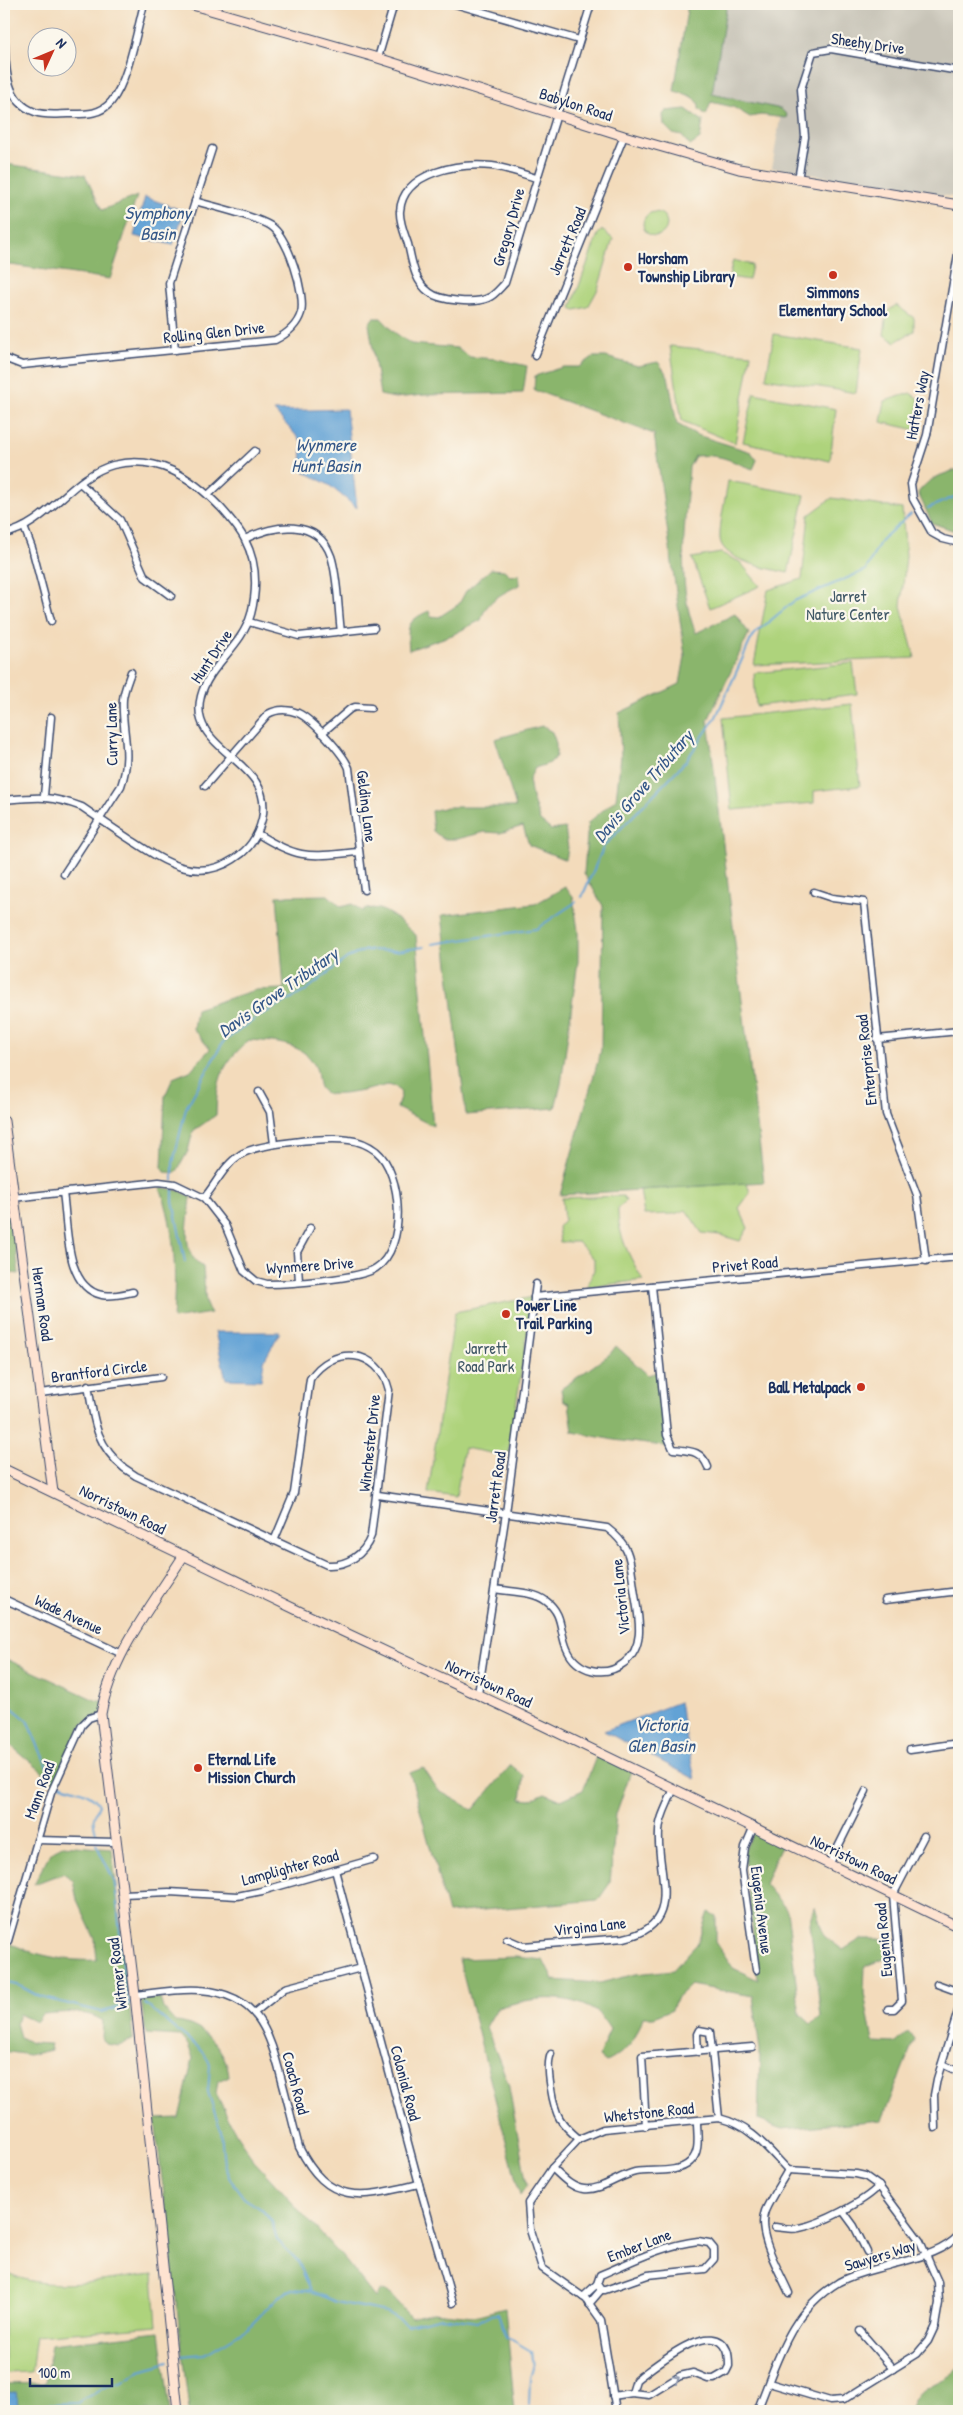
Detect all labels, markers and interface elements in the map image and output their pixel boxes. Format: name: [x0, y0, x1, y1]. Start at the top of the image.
street label: Sheehy Drive: [830, 27, 907, 59]
north arrow: [28, 28, 78, 78]
text: N: [52, 33, 72, 52]
street label: Babylon Road: [537, 82, 615, 126]
street label: Gregory Drive: [486, 185, 530, 269]
water label: Symphony Basin: [125, 200, 194, 246]
street label: Jarrett Road: [543, 204, 591, 278]
place label: Horsham Township Library: [637, 247, 735, 288]
marker: Horsham Township Library: [622, 261, 634, 273]
marker: Simmons Elementary School: [827, 269, 839, 281]
place label: Simmons Elementary School: [779, 281, 888, 322]
street label: Rolling Glen Drive: [162, 316, 266, 348]
street label: Hatters Way: [900, 368, 935, 441]
water label: Wynmere Hunt Basin: [291, 432, 363, 478]
park label: Jarret Nature Center: [806, 585, 890, 625]
street label: Hunt Drive: [185, 624, 237, 687]
street label: Curry Lane: [99, 701, 123, 766]
water label: Davis Grove Tributary: [587, 723, 700, 847]
street label: Gelding Lane: [352, 769, 382, 844]
water label: Davis Grove Tributary: [213, 940, 345, 1043]
street label: Enterprise Road: [850, 1013, 882, 1107]
street label: Privet Road: [711, 1250, 779, 1278]
street label: Wynmere Drive: [266, 1251, 355, 1279]
street label: Herman Road: [27, 1266, 59, 1342]
place label: Power Line Trail Parking: [515, 1294, 592, 1335]
marker: Power Line Trail Parking: [500, 1308, 512, 1320]
park label: Jarrett Road Park: [458, 1337, 515, 1377]
street label: Brantford Circle: [50, 1354, 149, 1388]
place label: Ball Metalpack: [768, 1376, 851, 1399]
marker: Ball Metalpack: [855, 1381, 867, 1393]
street label: Winchester Drive: [353, 1393, 385, 1493]
street label: Jarrett Road: [479, 1450, 511, 1524]
street label: Norristown Road: [76, 1479, 170, 1539]
street label: Victoria Lane: [605, 1557, 635, 1636]
street label: Wade Avenue: [31, 1589, 107, 1640]
street label: Norristown Road: [442, 1653, 536, 1713]
water label: Victoria Glen Basin: [627, 1712, 697, 1758]
place label: Eternal Life Mission Church: [208, 1748, 296, 1788]
street label: Mann Road: [18, 1758, 60, 1822]
marker: Eternal Life Mission Church: [192, 1762, 204, 1774]
street label: Norristown Road: [807, 1829, 901, 1889]
street label: Lamplighter Road: [239, 1843, 341, 1891]
street label: Eugenia Avenue: [746, 1865, 778, 1956]
street label: Eugenia Road: [869, 1902, 897, 1978]
street label: Virgina Lane: [553, 1911, 628, 1941]
street label: Witmer Road: [102, 1937, 132, 2011]
street label: Colonial Road: [385, 2043, 427, 2123]
street label: Coach Road: [277, 2049, 315, 2117]
street label: Whetstone Road: [603, 2096, 695, 2128]
street label: Ember Lane: [604, 2223, 675, 2267]
street label: Sawyers Way: [842, 2234, 918, 2276]
scale bar: [30, 2355, 112, 2387]
text: 100 m: [38, 2362, 71, 2383]
one-way arrow: [671, 2375, 680, 2385]

